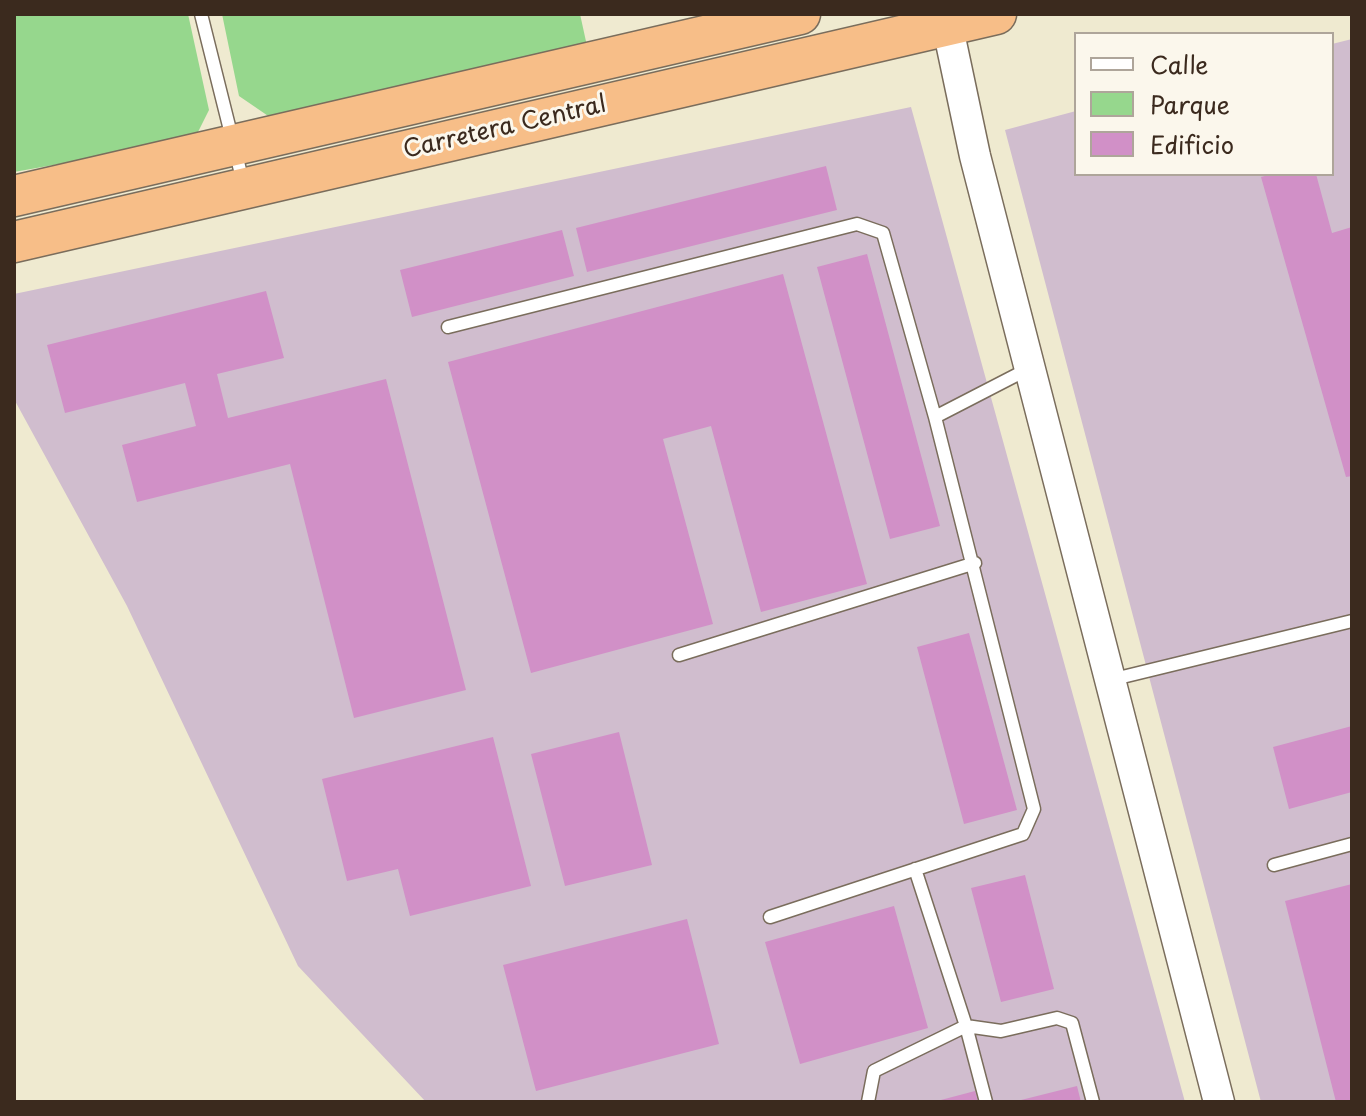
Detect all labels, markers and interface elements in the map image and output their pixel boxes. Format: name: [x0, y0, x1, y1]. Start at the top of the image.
legend: [1074, 32, 1334, 176]
text: Calle: [1150, 46, 1208, 82]
text: Parque: [1150, 86, 1230, 122]
street label: Carretera Central: [400, 91, 610, 165]
text: Edificio: [1150, 126, 1234, 162]

